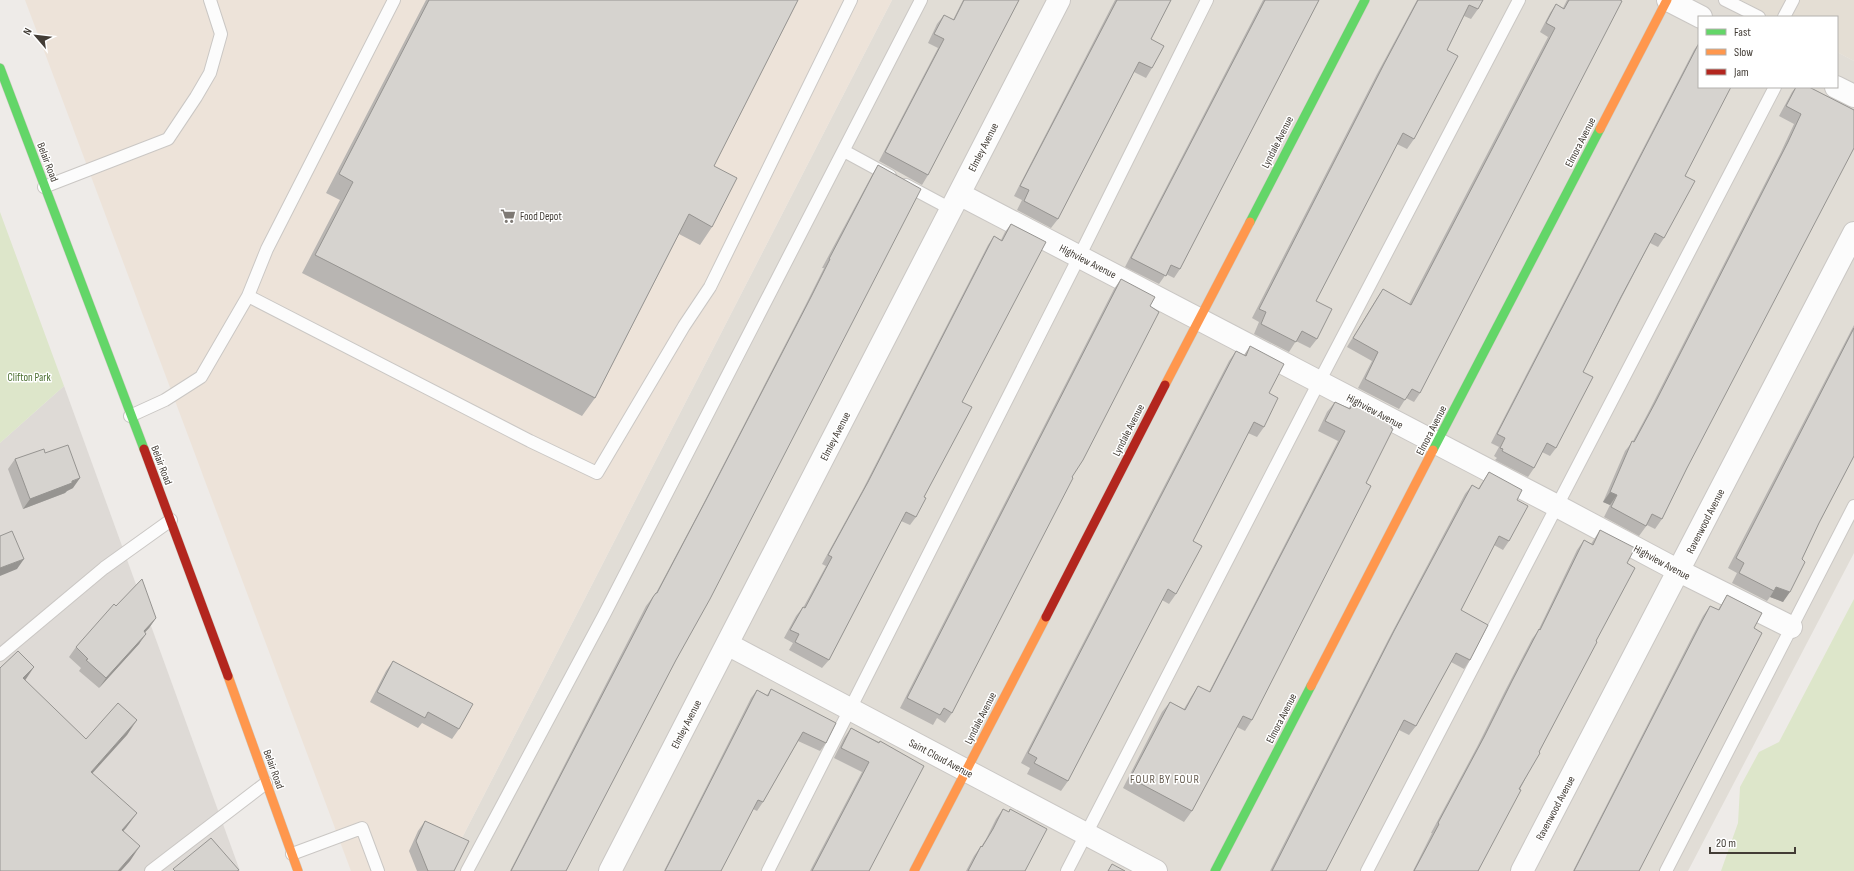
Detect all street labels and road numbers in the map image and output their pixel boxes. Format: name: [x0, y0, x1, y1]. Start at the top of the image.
street label: Lyndale Avenue: [1259, 114, 1296, 170]
street label: Elmora Avenue: [1562, 115, 1599, 169]
street label: Elmley Avenue: [966, 121, 1001, 174]
street label: Belair Road: [34, 141, 61, 184]
street label: Highview Avenue: [1057, 242, 1118, 281]
street label: Highview Avenue: [1344, 391, 1405, 432]
street label: Lyndale Avenue: [1110, 402, 1147, 458]
street label: Elmora Avenue: [1413, 403, 1450, 457]
street label: Elmley Avenue: [818, 410, 853, 463]
street label: Belair Road: [148, 444, 175, 487]
street label: Ravenwood Avenue: [1684, 487, 1727, 556]
street label: Highview Avenue: [1631, 542, 1692, 583]
street label: Lyndale Avenue: [962, 690, 999, 746]
street label: Elmora Avenue: [1263, 691, 1300, 745]
street label: Elmley Avenue: [669, 698, 704, 751]
street label: Saint Cloud Avenue: [907, 736, 975, 781]
street label: Belair Road: [260, 748, 287, 791]
street label: Ravenwood Avenue: [1533, 774, 1578, 843]

